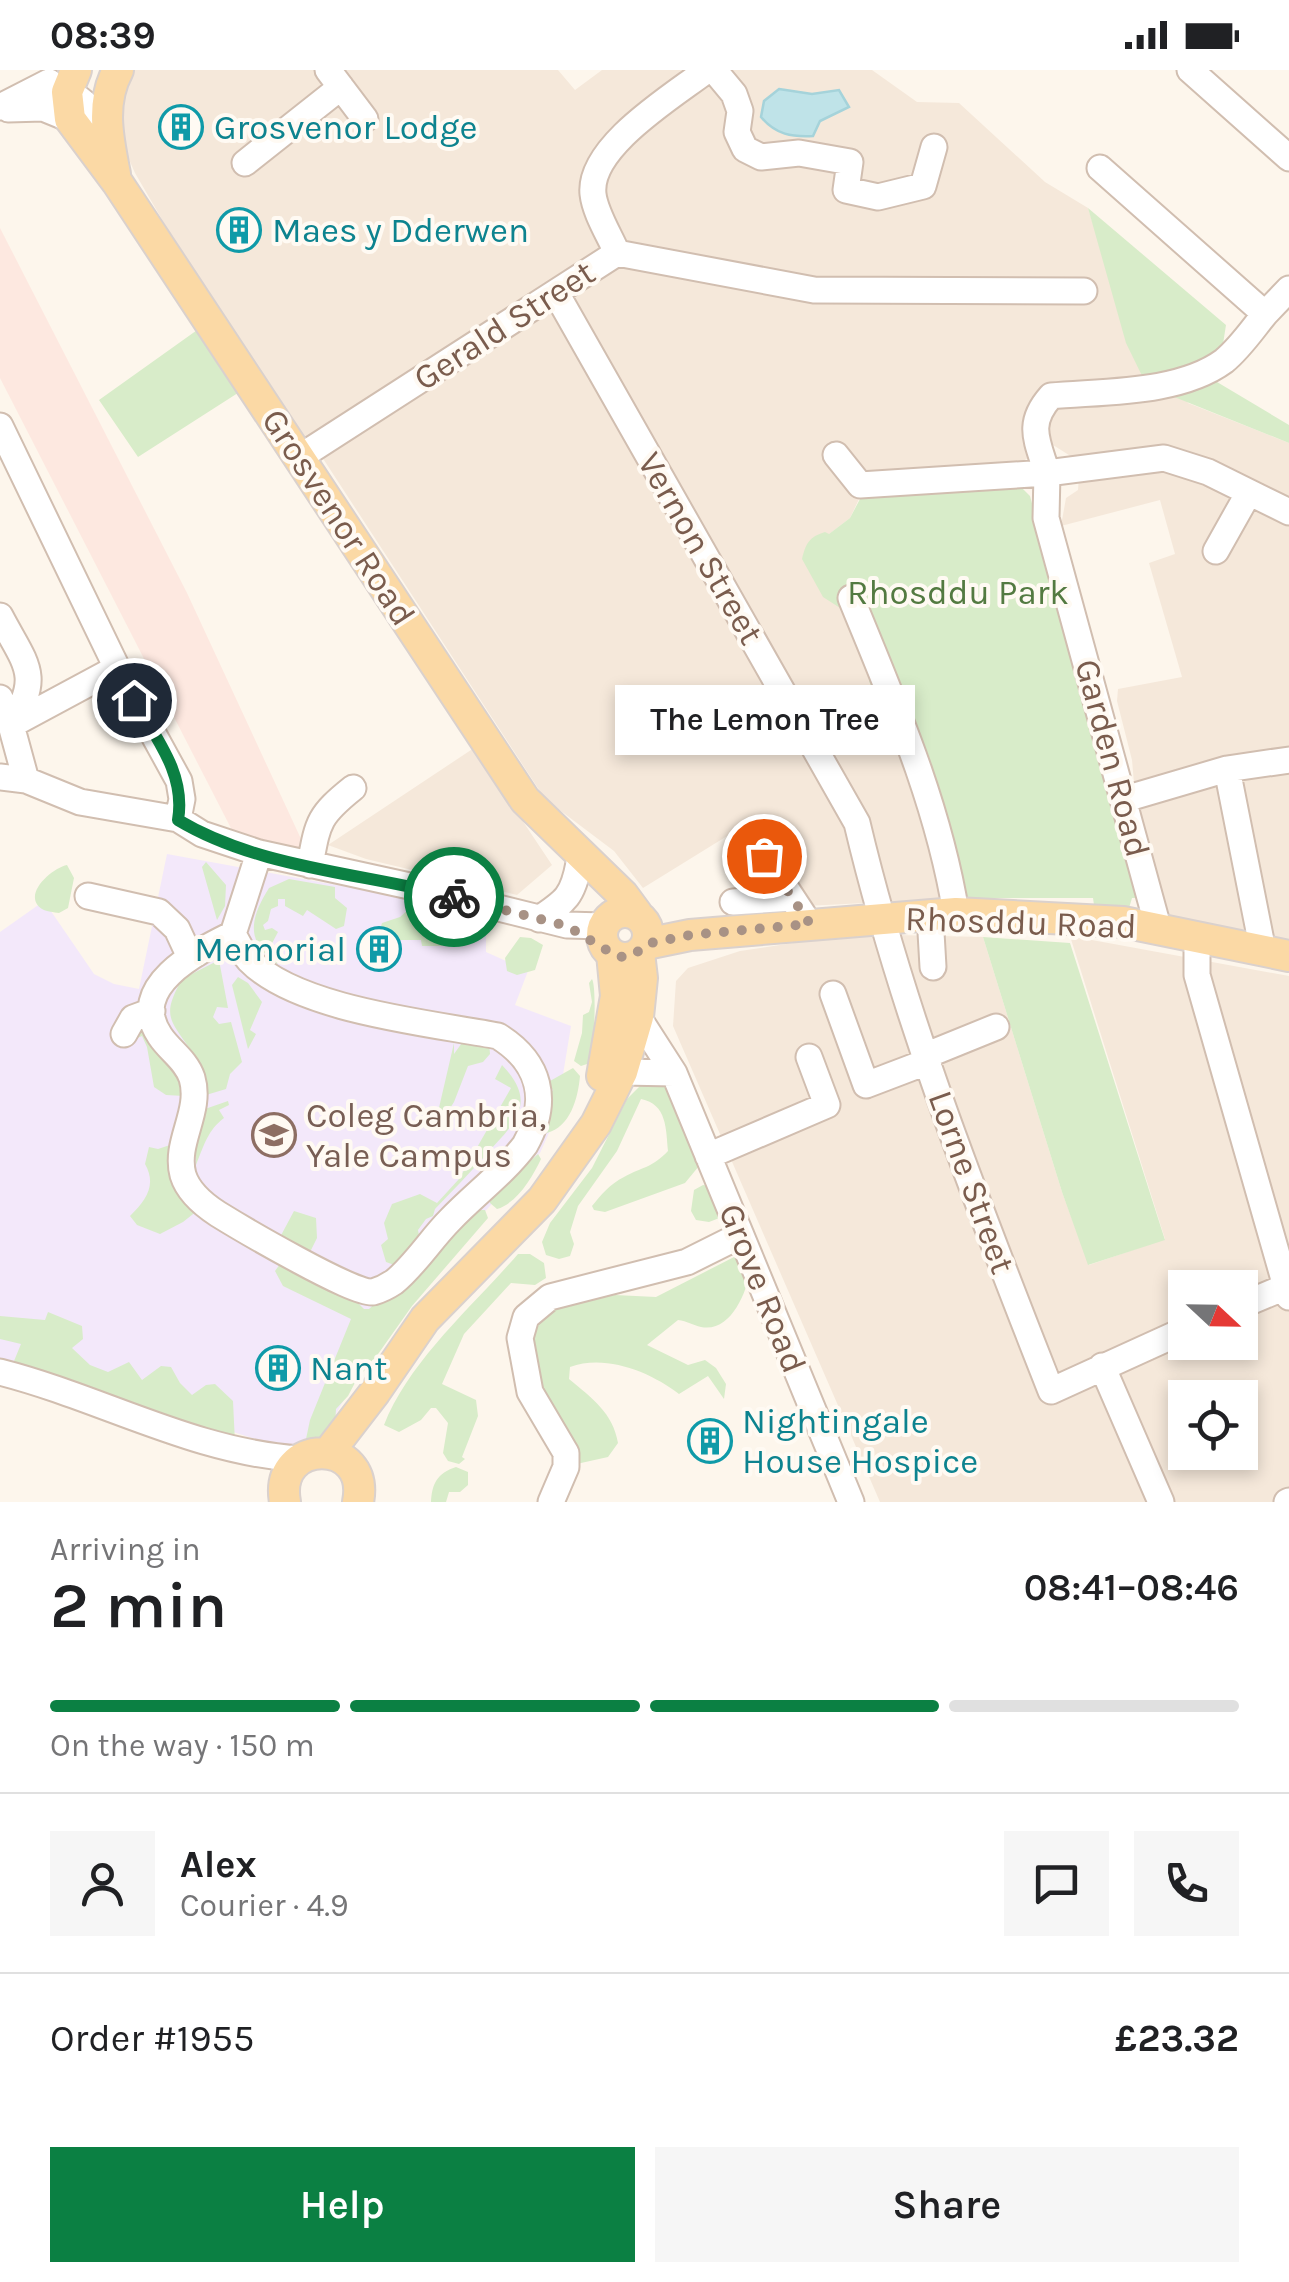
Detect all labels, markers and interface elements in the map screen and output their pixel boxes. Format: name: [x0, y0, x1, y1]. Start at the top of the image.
text: 08:39: [50, 13, 156, 58]
building icon: Grosvenor Lodge: [158, 104, 204, 150]
place label: Grosvenor Lodge: [214, 107, 477, 148]
building icon: Maes y Dderwen: [216, 207, 262, 253]
place label: Maes y Dderwen: [272, 210, 529, 251]
street label: Gerald Street: [406, 252, 602, 399]
street label: Grosvenor Road: [253, 401, 424, 633]
street label: Vernon Street: [629, 445, 772, 652]
park label: Rhosddu Park: [847, 572, 1069, 613]
street label: Garden Road: [1066, 655, 1159, 862]
pin: [92, 658, 177, 743]
icon: home: [107, 673, 162, 728]
callout: The Lemon Tree: [614, 686, 914, 756]
text: The Lemon Tree: [650, 701, 880, 738]
pin: [722, 814, 807, 899]
icon: bag: [737, 829, 792, 884]
courier: [404, 847, 504, 947]
icon: bike: [427, 870, 482, 925]
street label: Rhosddu Road: [905, 898, 1137, 947]
building icon: Memorial: [356, 926, 402, 972]
place label: Memorial: [194, 929, 346, 970]
street label: Lorne Street: [919, 1085, 1024, 1279]
place label: Coleg Cambria, Yale Campus: [306, 1095, 546, 1176]
school or university icon: Coleg Cambria, Yale Campus: [251, 1112, 297, 1158]
street label: Grove Road: [710, 1198, 815, 1379]
north arrow: [1168, 1270, 1258, 1360]
map controls: [1168, 1270, 1258, 1470]
building icon: Nant: [255, 1345, 301, 1391]
place label: Nant: [310, 1348, 388, 1389]
button: locate: [1168, 1380, 1258, 1470]
place label: Nightingale House Hospice: [742, 1401, 978, 1482]
building icon: Nightingale House Hospice: [687, 1418, 733, 1464]
text: Arriving in: [50, 1531, 201, 1568]
text: 08:41–08:46: [1024, 1565, 1239, 1610]
text: 2 min: [50, 1567, 227, 1643]
text: On the way · 150 m: [50, 1727, 315, 1764]
button: person: [50, 1831, 155, 1936]
button: chat: [1004, 1831, 1109, 1936]
button: phone: [1134, 1831, 1239, 1936]
text: Alex: [180, 1842, 257, 1887]
text: Courier · 4.9: [180, 1887, 349, 1924]
text: Order #1955: [50, 2016, 254, 2061]
text: £23.32: [1115, 2016, 1239, 2061]
button: Help: [50, 2147, 635, 2262]
button: Share: [655, 2147, 1239, 2262]

